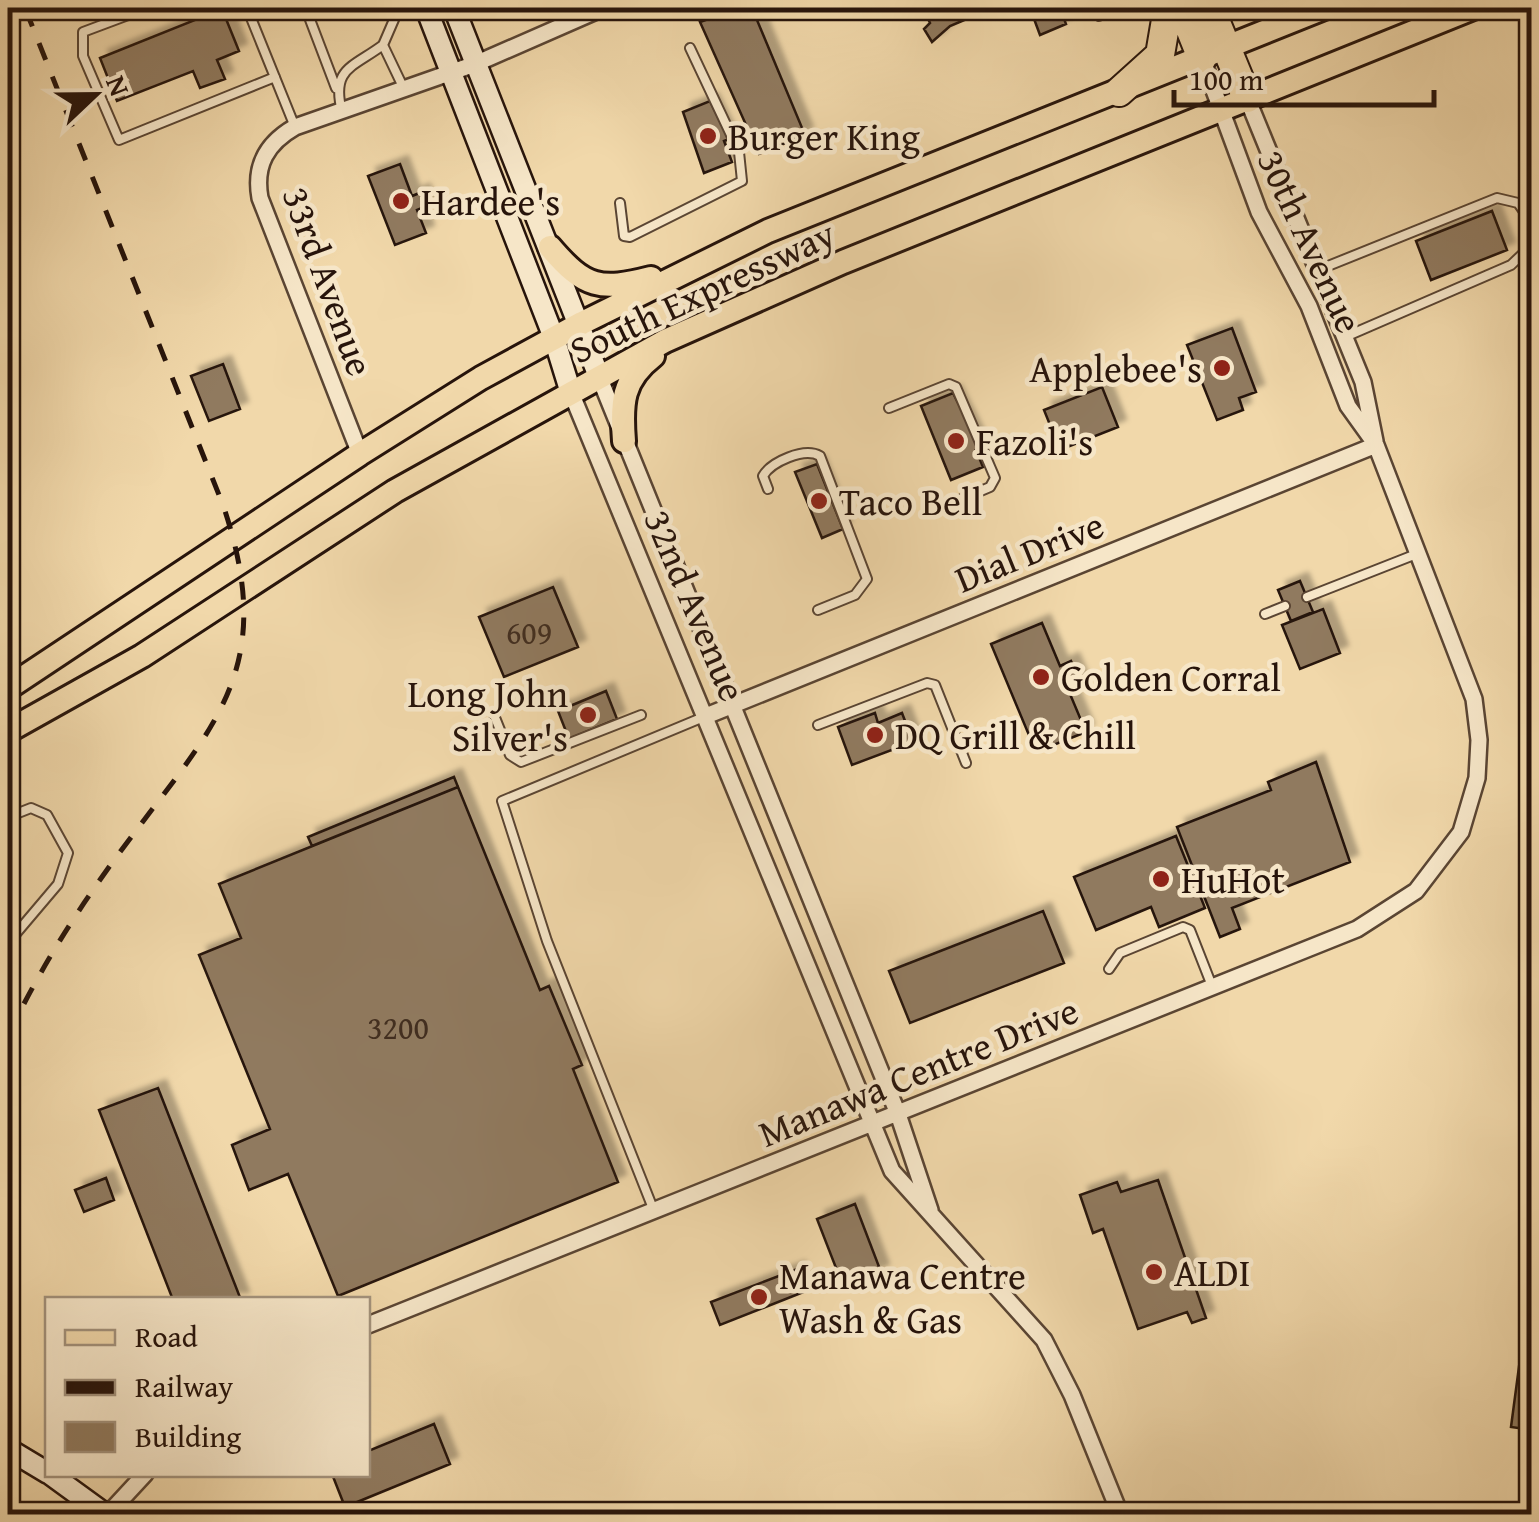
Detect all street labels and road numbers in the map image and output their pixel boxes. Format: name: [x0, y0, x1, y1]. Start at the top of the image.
street label: 30th Avenue: [1244, 140, 1378, 342]
street label: 33rd Avenue: [269, 179, 389, 383]
street label: South Expressway: [560, 205, 844, 377]
street label: Dial Drive: [946, 496, 1112, 606]
street label: 32nd Avenue: [630, 500, 762, 710]
street label: Manawa Centre Drive: [750, 981, 1086, 1161]

